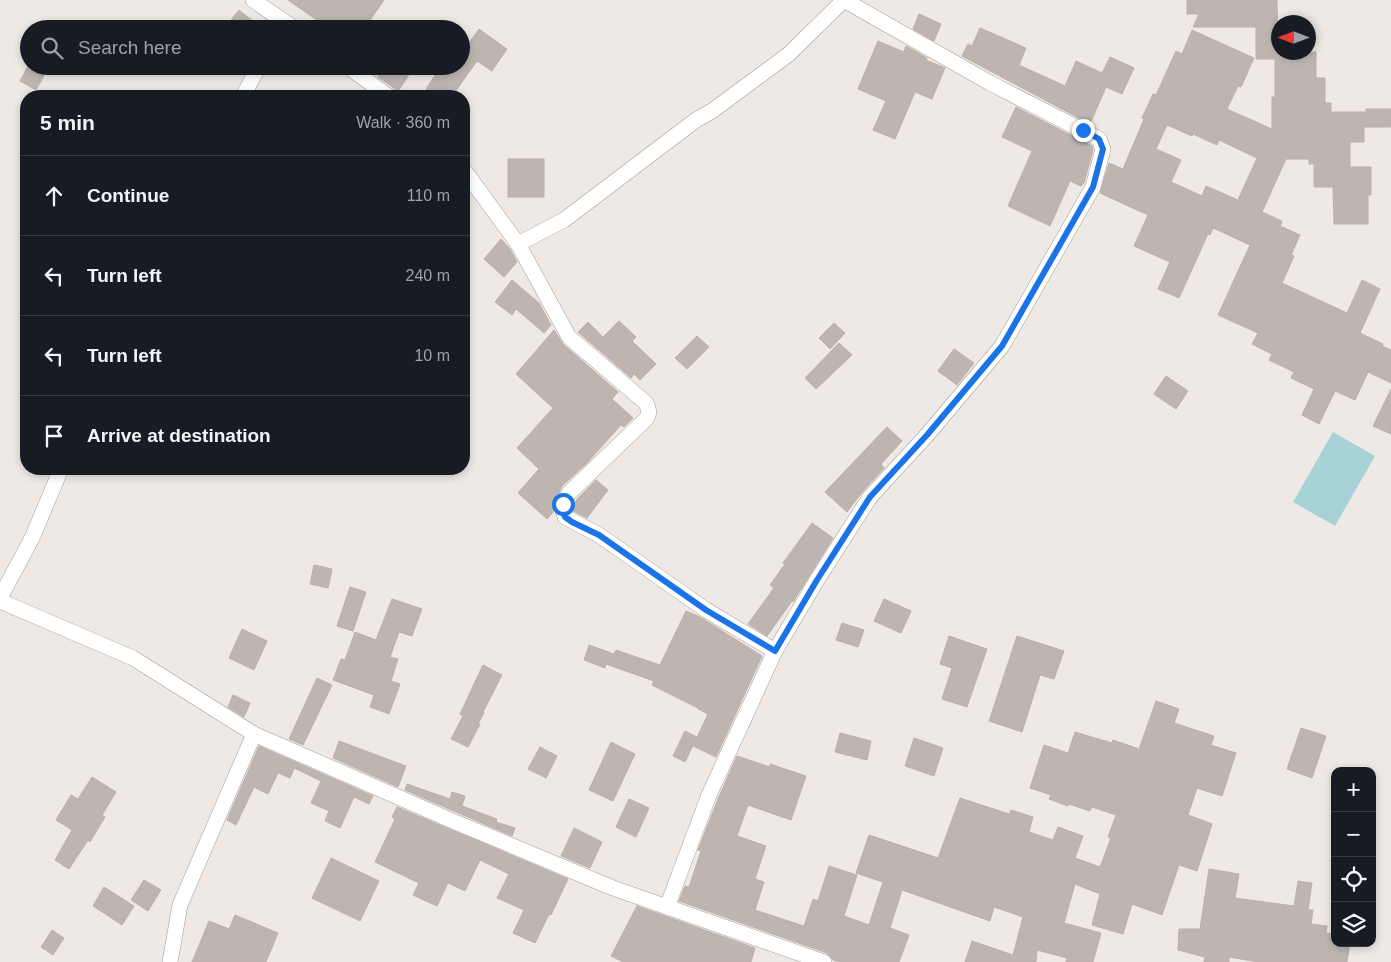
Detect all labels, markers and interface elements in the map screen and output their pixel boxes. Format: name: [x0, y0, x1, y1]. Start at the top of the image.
north arrow: [1271, 15, 1316, 60]
search box: [20, 20, 470, 75]
icon: search: [38, 34, 66, 62]
text: Search here: [78, 37, 182, 58]
text: 5 min: [40, 111, 95, 134]
text: Walk · 360 m: [356, 114, 450, 131]
route end: [1072, 119, 1095, 142]
icon: ahead: [40, 182, 68, 210]
text: Continue: [87, 185, 169, 206]
text: 110 m: [407, 187, 450, 204]
icon: left: [40, 262, 68, 290]
text: Turn left: [87, 265, 162, 286]
text: 240 m: [406, 267, 450, 284]
icon: left: [40, 342, 68, 370]
text: Turn left: [87, 345, 162, 366]
text: 10 m: [414, 347, 450, 364]
icon: arrive: [40, 422, 68, 450]
text: Arrive at destination: [87, 425, 271, 446]
route start: [552, 493, 575, 516]
map controls: [1331, 767, 1376, 947]
button: +: [1331, 767, 1376, 812]
button: −: [1331, 812, 1376, 857]
button: locate: [1331, 857, 1376, 902]
button: layers: [1331, 902, 1376, 947]

